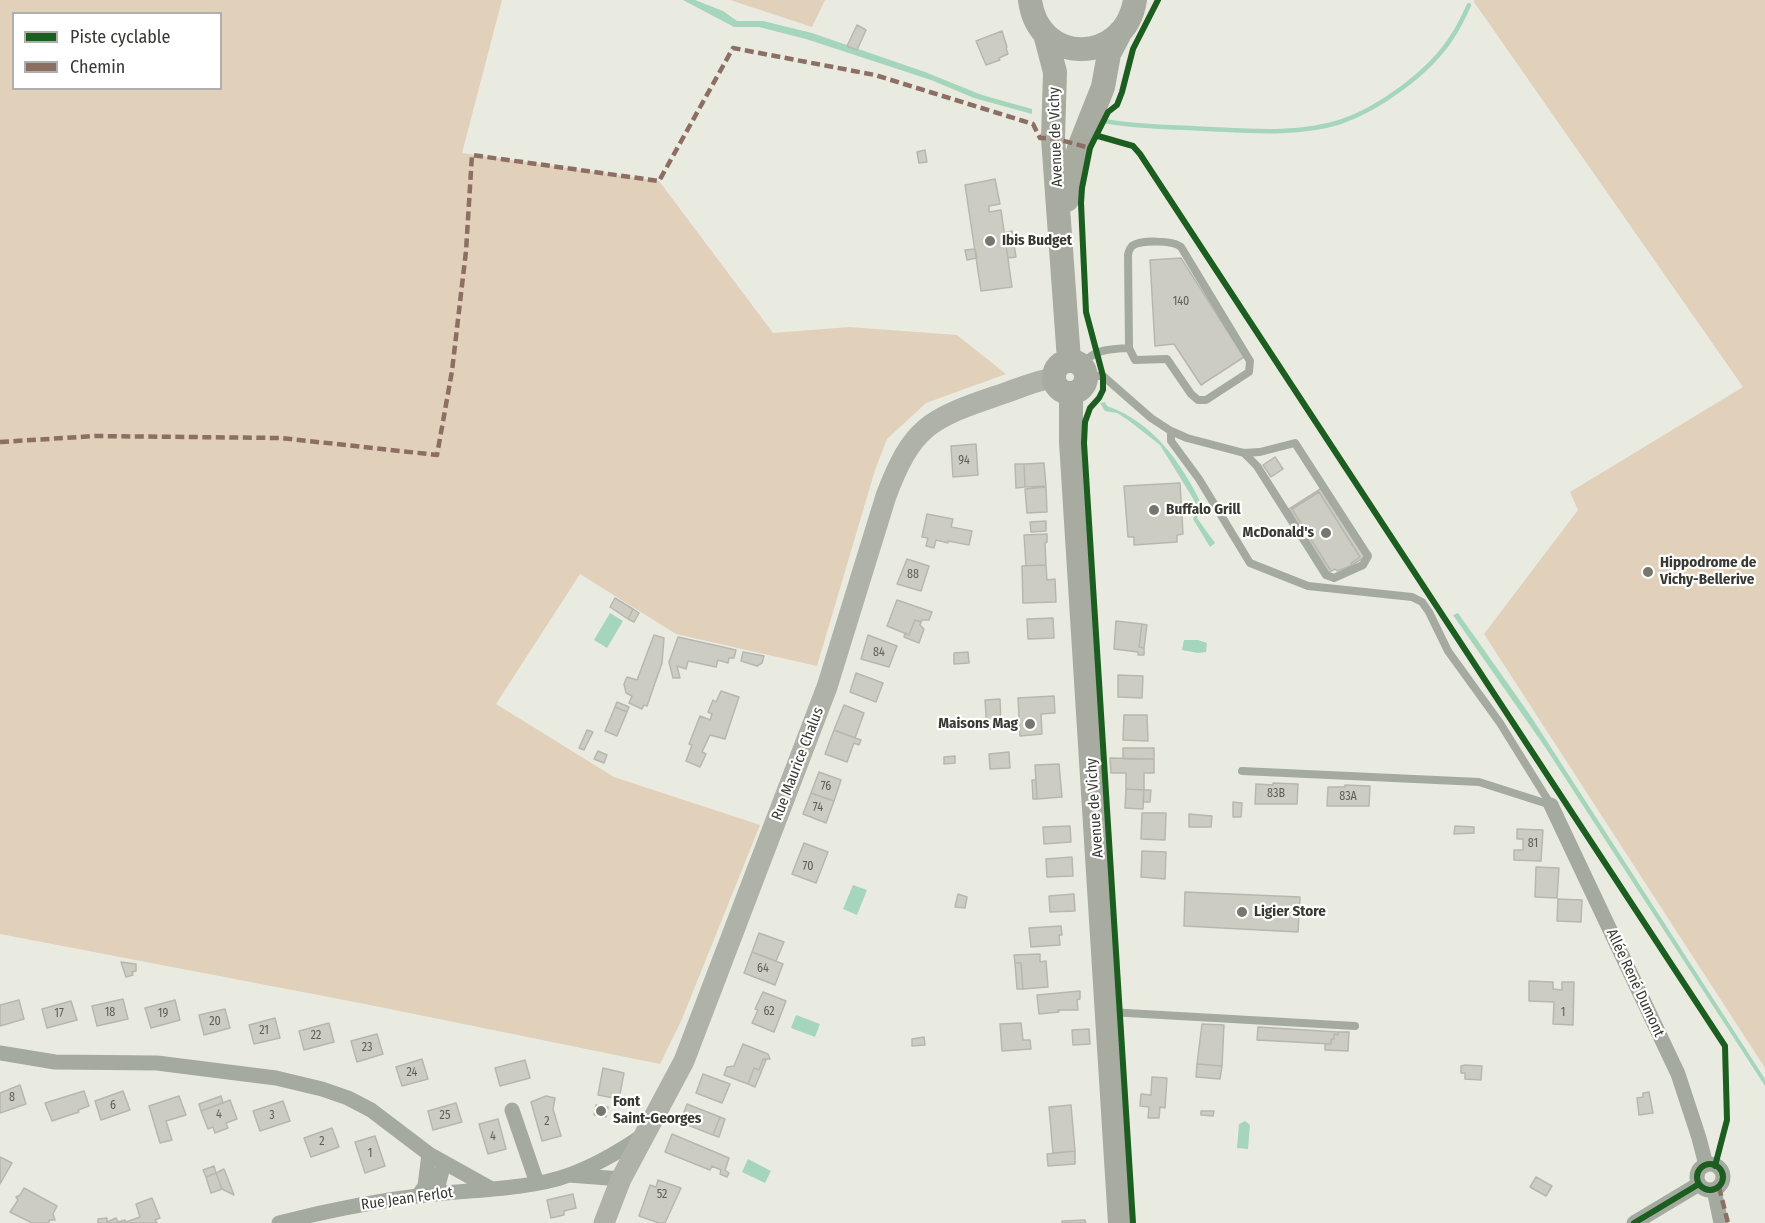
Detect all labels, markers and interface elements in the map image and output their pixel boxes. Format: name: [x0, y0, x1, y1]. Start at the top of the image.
legend: [12, 12, 222, 90]
text: Piste cyclable: [70, 26, 170, 48]
text: Chemin: [70, 56, 125, 78]
street label: Avenue de Vichy: [1045, 87, 1067, 187]
place label: Ibis Budget: [1002, 232, 1072, 250]
marker: Ibis Budget: [983, 234, 997, 248]
house number: 140: [1173, 295, 1189, 309]
house number: 94: [958, 454, 970, 468]
place label: Buffalo Grill: [1166, 501, 1241, 519]
marker: Buffalo Grill: [1147, 503, 1161, 517]
place label: McDonald's: [1243, 524, 1314, 542]
marker: McDonald's: [1319, 526, 1333, 540]
place label: Hippodrome de Vichy-Bellerive: [1660, 554, 1756, 589]
marker: Hippodrome de Vichy-Bellerive: [1641, 565, 1655, 579]
house number: 88: [907, 568, 919, 582]
house number: 84: [873, 646, 885, 660]
street label: Rue Maurice Chalus: [768, 705, 828, 823]
place label: Maisons Mag: [938, 715, 1018, 733]
marker: Maisons Mag: [1023, 717, 1037, 731]
street label: Avenue de Vichy: [1083, 758, 1107, 858]
house number: 76: [821, 780, 831, 794]
house number: 83B: [1267, 787, 1285, 801]
house number: 83A: [1339, 790, 1357, 804]
house number: 74: [813, 801, 823, 815]
house number: 81: [1528, 837, 1538, 851]
house number: 70: [803, 860, 813, 874]
place label: Ligier Store: [1254, 903, 1326, 921]
marker: Ligier Store: [1235, 905, 1249, 919]
street label: Allée René Dumont: [1602, 926, 1668, 1040]
house number: 64: [757, 962, 769, 976]
house number: 62: [763, 1005, 775, 1019]
house number: 18: [105, 1006, 115, 1020]
house number: 1: [1561, 1006, 1565, 1020]
house number: 17: [54, 1007, 64, 1021]
house number: 19: [158, 1007, 168, 1021]
house number: 20: [209, 1015, 221, 1029]
house number: 21: [259, 1024, 269, 1038]
house number: 22: [311, 1029, 321, 1043]
house number: 23: [362, 1041, 372, 1055]
house number: 24: [407, 1066, 417, 1080]
house number: 8: [9, 1091, 15, 1105]
place label: Font Saint-Georges: [613, 1093, 701, 1128]
house number: 6: [110, 1099, 116, 1113]
marker: Font Saint-Georges: [594, 1104, 608, 1118]
house number: 4: [216, 1108, 222, 1122]
house number: 3: [269, 1109, 275, 1123]
house number: 25: [440, 1109, 450, 1123]
house number: 2: [544, 1115, 550, 1129]
house number: 4: [490, 1130, 496, 1144]
house number: 2: [319, 1135, 325, 1149]
house number: 1: [368, 1147, 372, 1161]
street label: Rue Jean Ferlot: [360, 1184, 454, 1214]
house number: 52: [657, 1188, 667, 1202]

